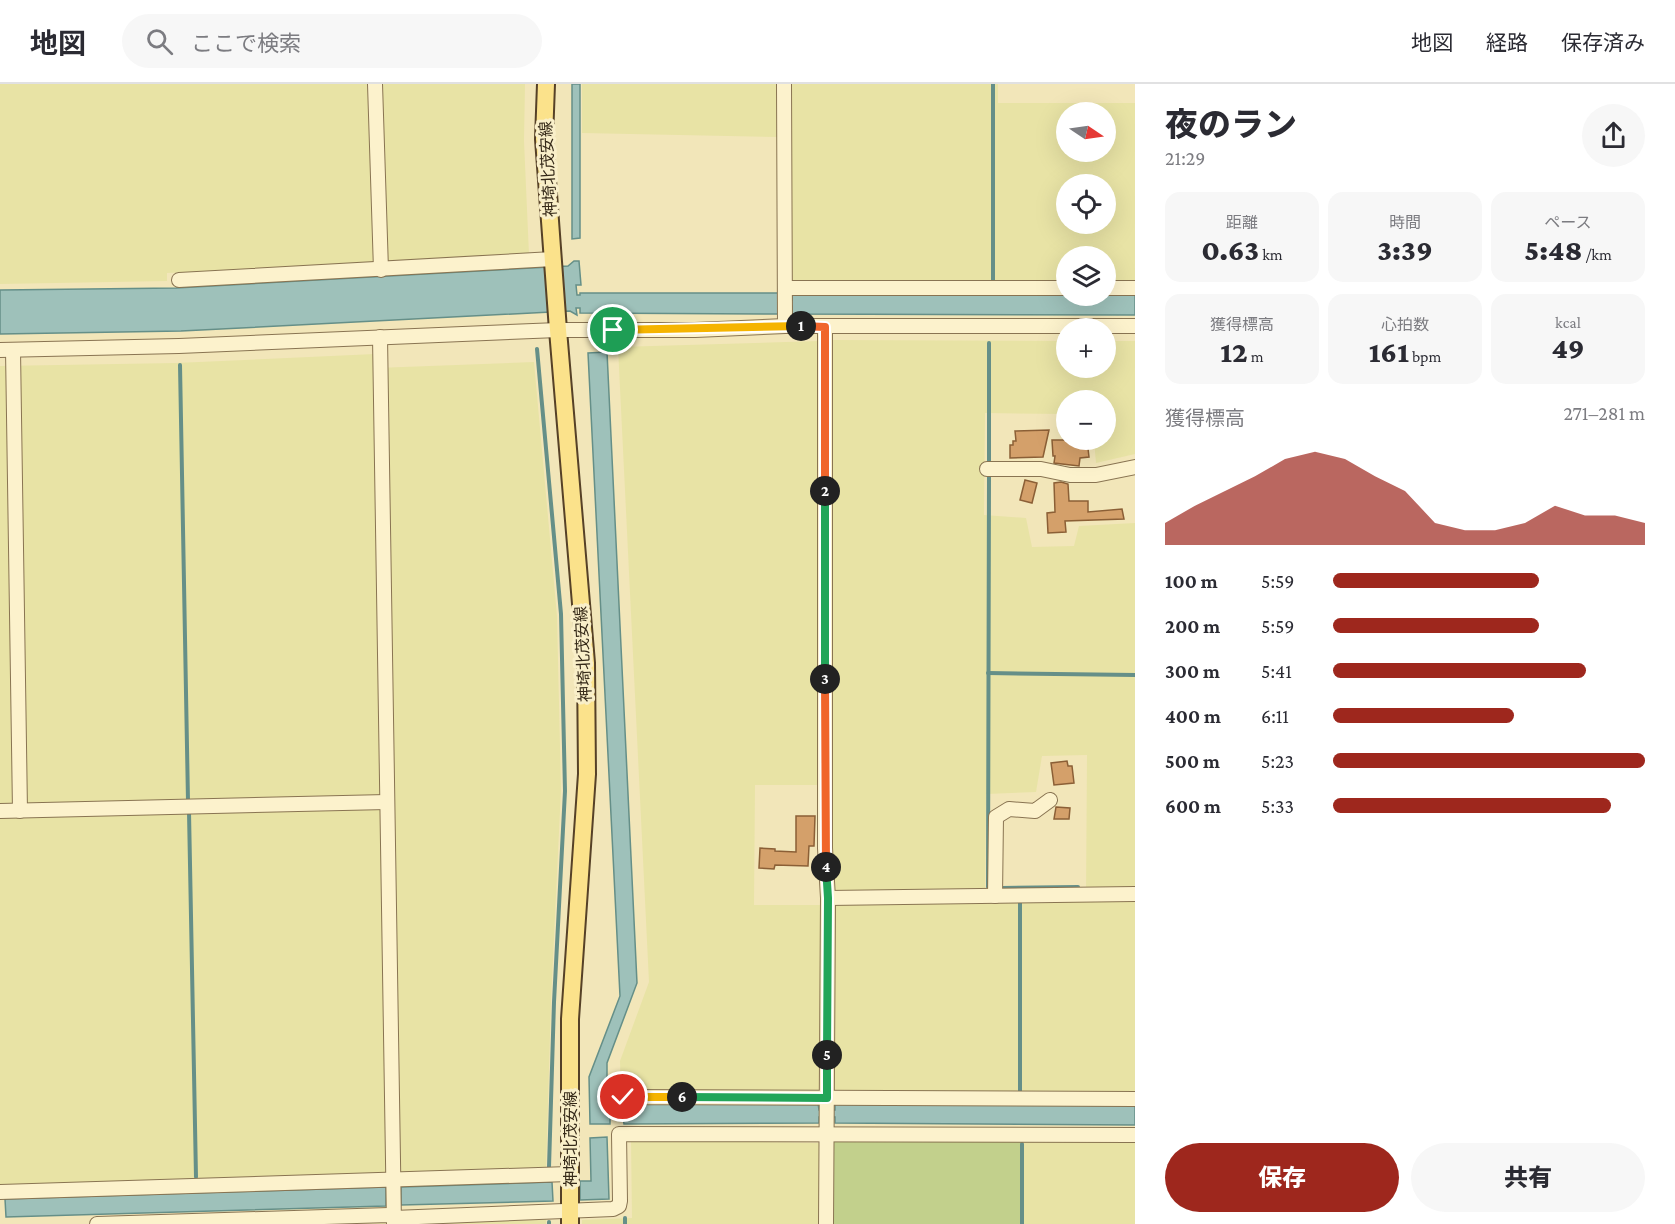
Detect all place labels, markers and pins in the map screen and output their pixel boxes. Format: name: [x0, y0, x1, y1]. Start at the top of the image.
pin: [587, 304, 638, 355]
pin: 1: [786, 311, 816, 341]
pin: 2: [810, 476, 840, 506]
pin: 3: [810, 664, 840, 694]
pin: 4: [811, 852, 841, 882]
pin: 5: [812, 1040, 842, 1070]
pin: [597, 1071, 648, 1122]
pin: 6: [667, 1082, 697, 1112]

